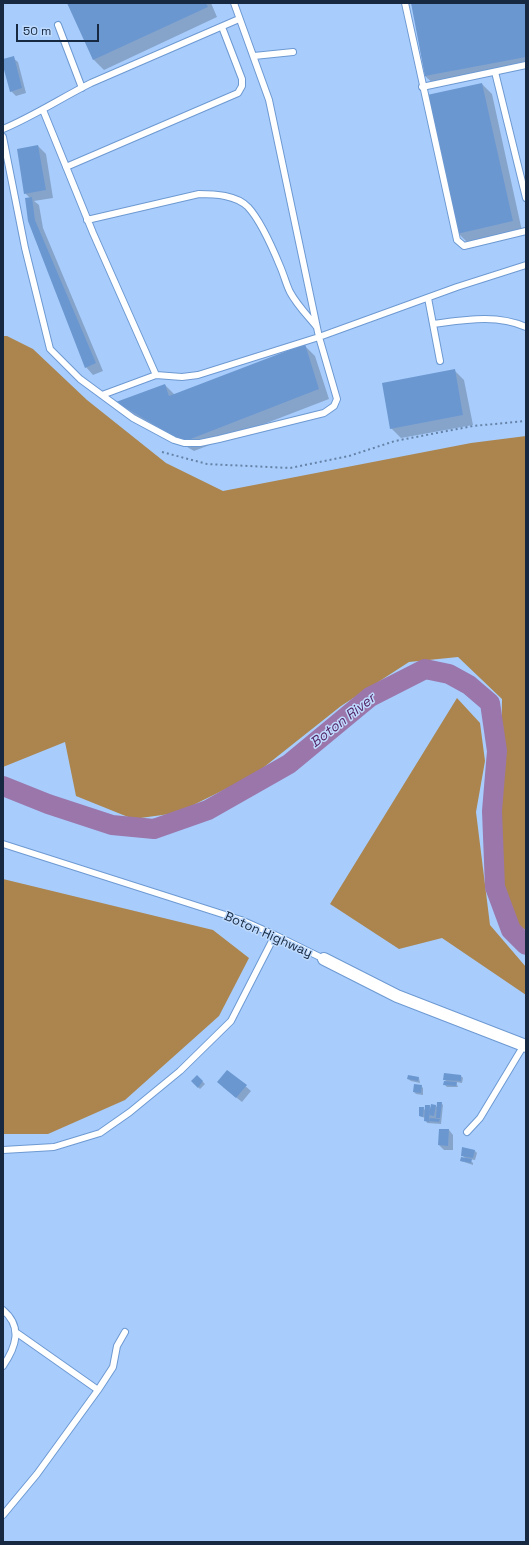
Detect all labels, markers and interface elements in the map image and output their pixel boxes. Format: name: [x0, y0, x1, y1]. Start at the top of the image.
scale bar: [18, 16, 101, 42]
text: 50 m: [23, 23, 51, 39]
water label: Boton River: [307, 690, 379, 752]
street label: Boton Highway: [221, 909, 315, 961]

